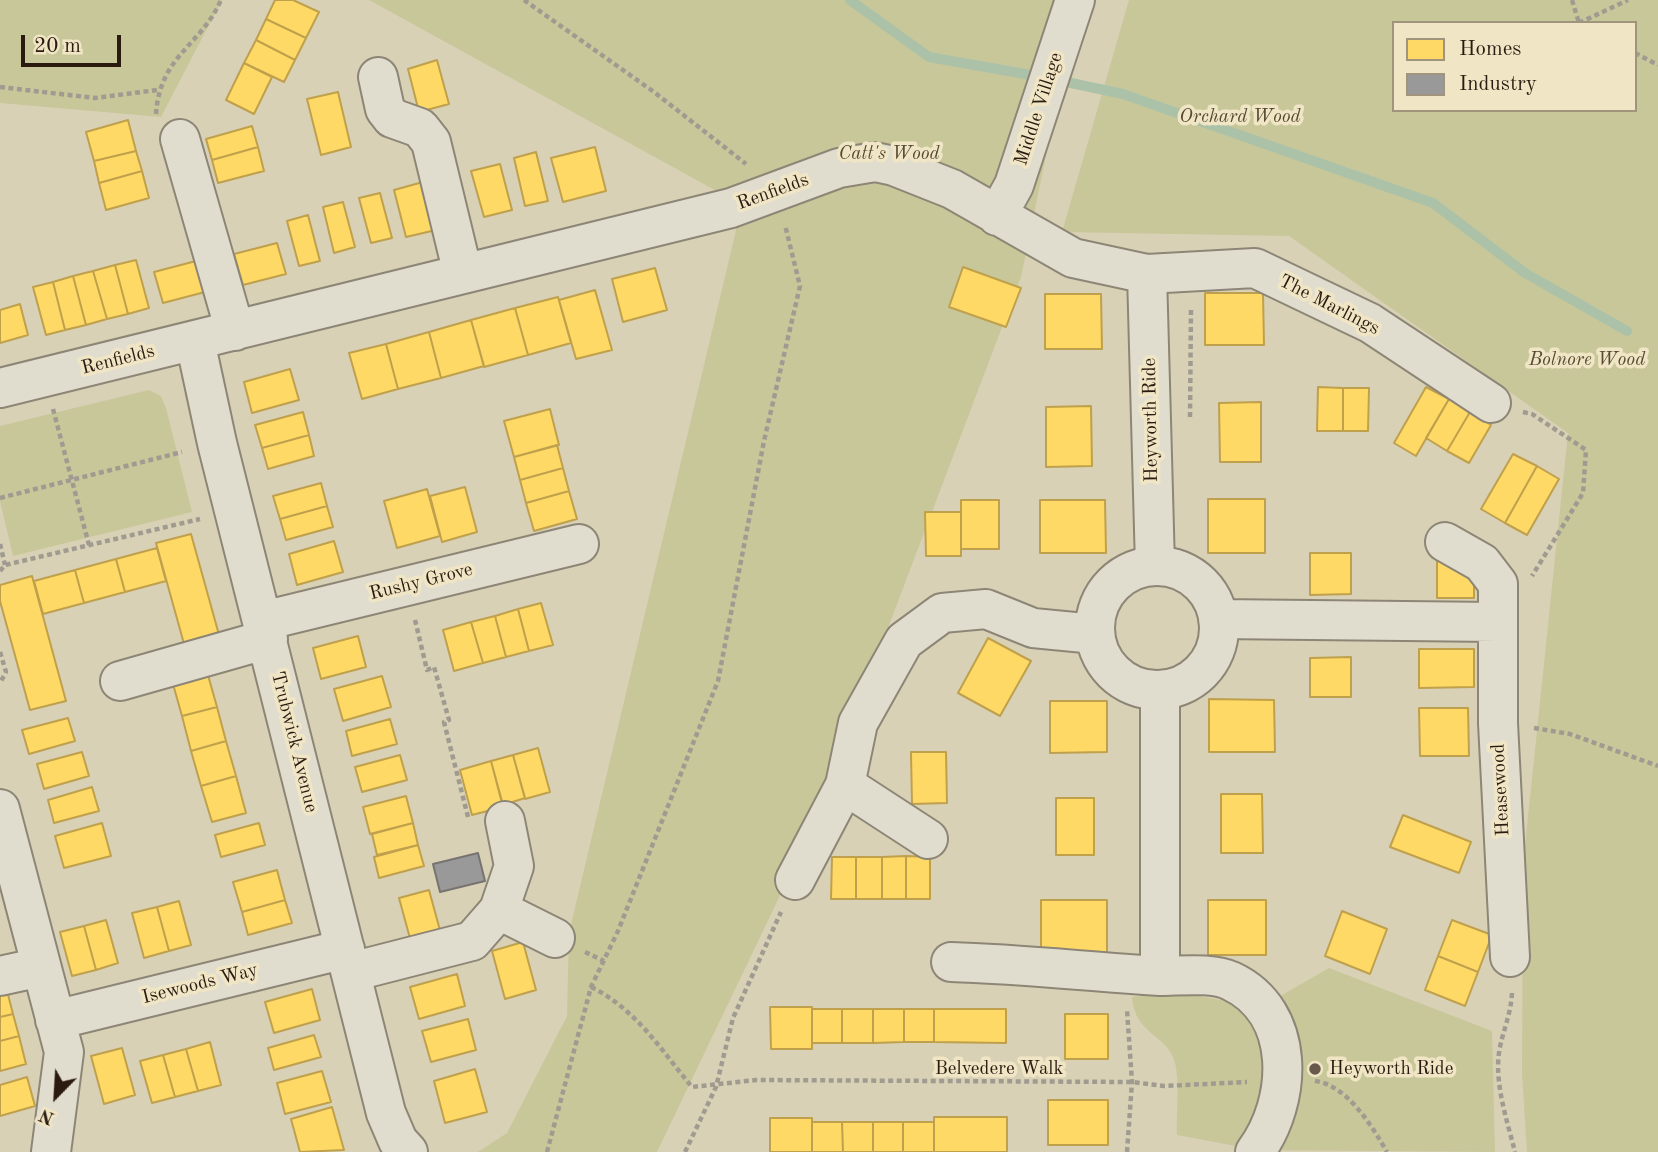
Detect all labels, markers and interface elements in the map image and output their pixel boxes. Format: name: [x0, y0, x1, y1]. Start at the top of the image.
scale bar: [24, 21, 124, 65]
legend: [1392, 21, 1637, 112]
text: 20 m: [34, 36, 81, 57]
text: Homes: [1459, 39, 1521, 60]
street label: Middle Village: [1010, 50, 1068, 168]
text: Industry: [1459, 74, 1537, 95]
park label: Orchard Wood: [1179, 106, 1301, 128]
park label: Catt's Wood: [838, 143, 940, 165]
street label: Renfields: [734, 169, 812, 215]
street label: The Marlings: [1275, 270, 1383, 340]
street label: Renfields: [79, 340, 157, 380]
park label: Bolnore Wood: [1529, 349, 1645, 371]
street label: Heyworth Ride: [1139, 358, 1163, 482]
street label: Rushy Grove: [367, 558, 475, 606]
street label: Trubwick Avenue: [265, 669, 323, 815]
street label: Heasewood: [1487, 743, 1515, 837]
street label: Isewoods Way: [140, 959, 260, 1009]
street label: Belvedere Walk: [935, 1058, 1063, 1080]
place label: Heyworth Ride: [1329, 1058, 1454, 1080]
north arrow: [21, 1061, 91, 1131]
marker: Heyworth Ride: [1307, 1061, 1323, 1077]
text: N: [37, 1104, 58, 1127]

